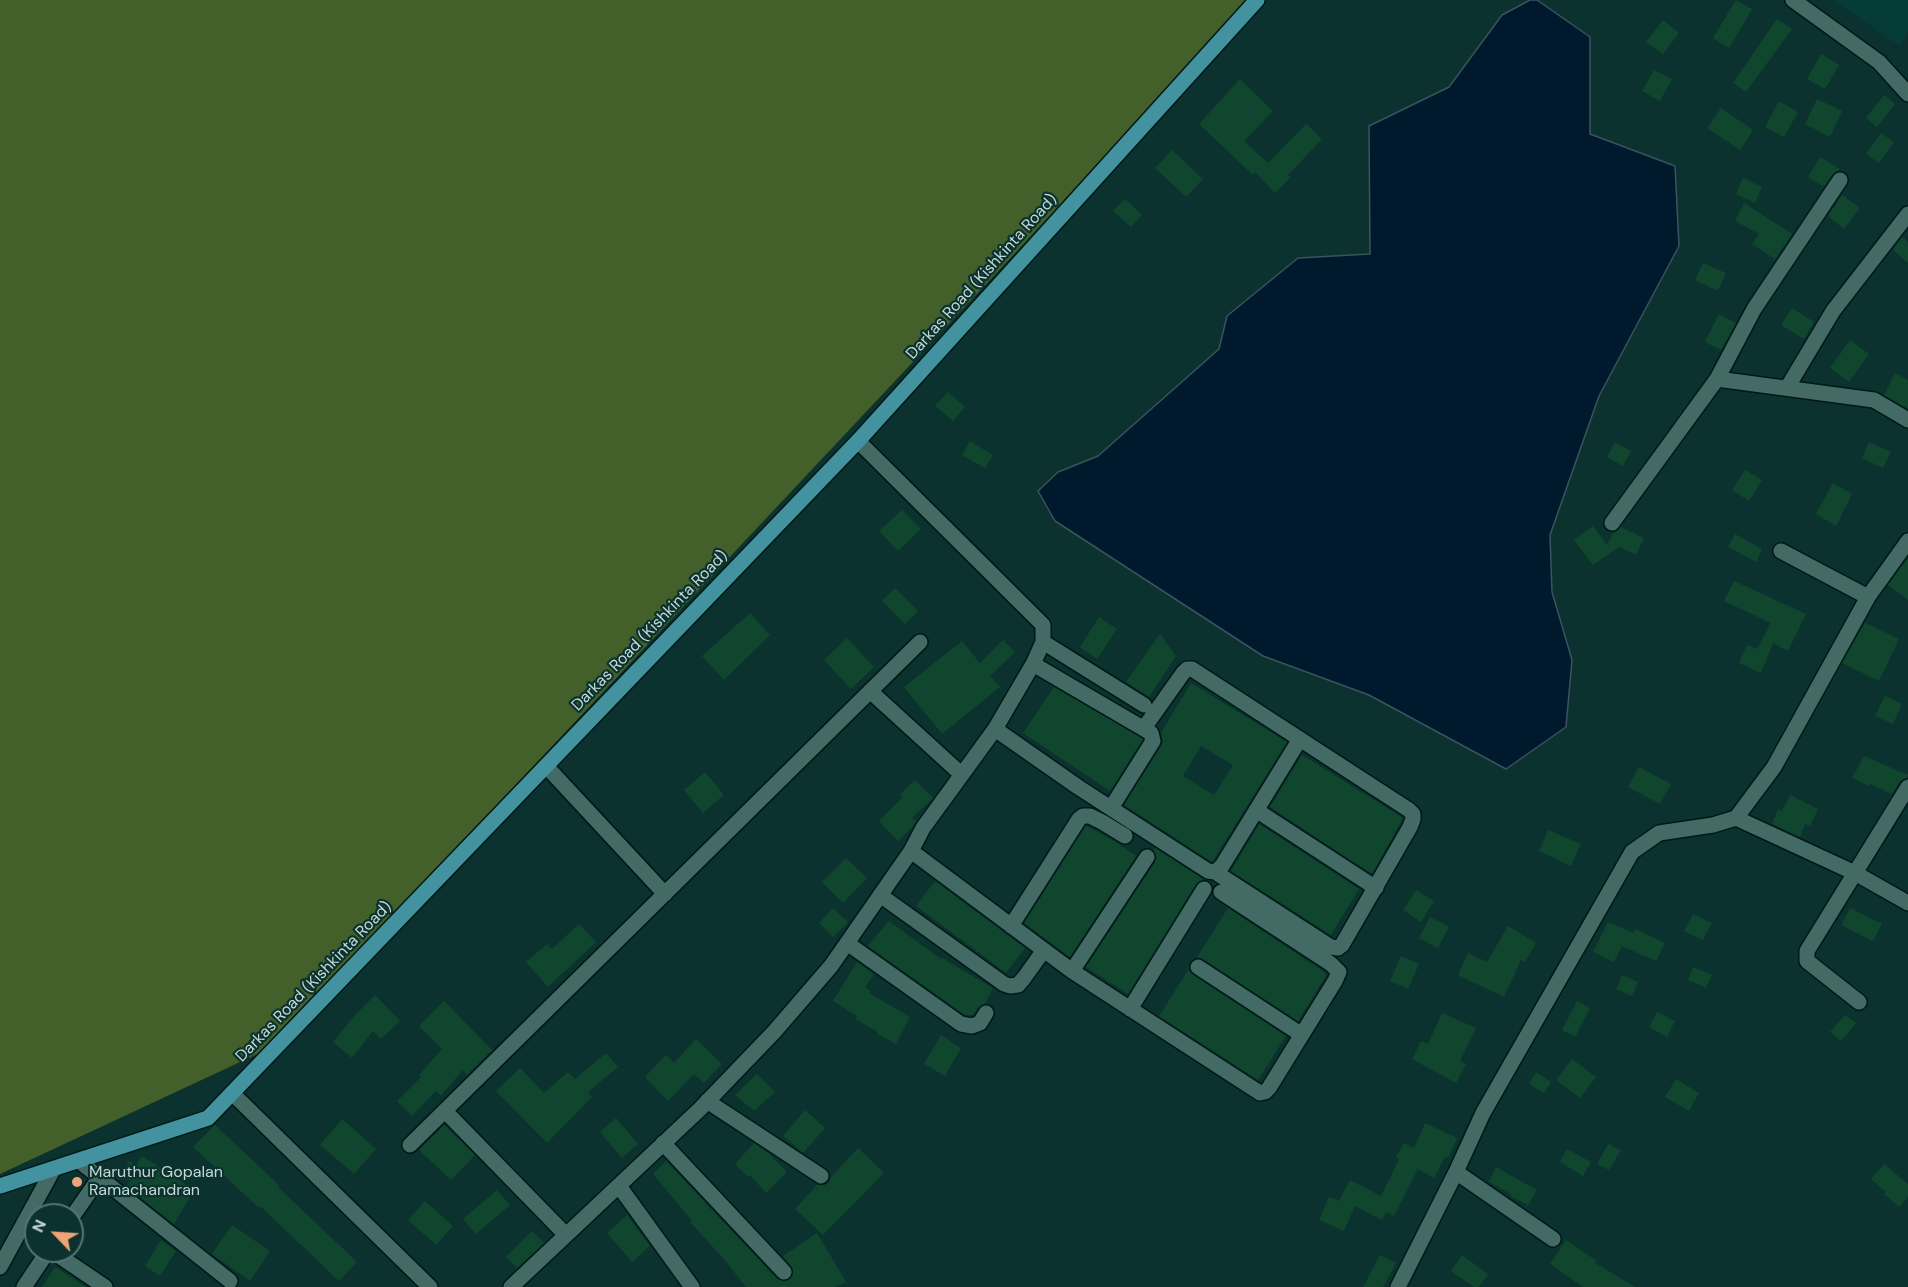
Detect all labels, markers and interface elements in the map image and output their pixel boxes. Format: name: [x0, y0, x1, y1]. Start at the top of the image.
street label: Darkas Road (Kishkinta Road): [903, 190, 1061, 364]
street label: Darkas Road (Kishkinta Road): [568, 547, 732, 715]
street label: Darkas Road (Kishkinta Road): [232, 898, 396, 1066]
place label: Maruthur Gopalan Ramachandran: [89, 1163, 223, 1201]
marker: Maruthur Gopalan Ramachandran: [70, 1175, 84, 1189]
north arrow: [24, 1203, 84, 1263]
text: N: [27, 1216, 51, 1236]

